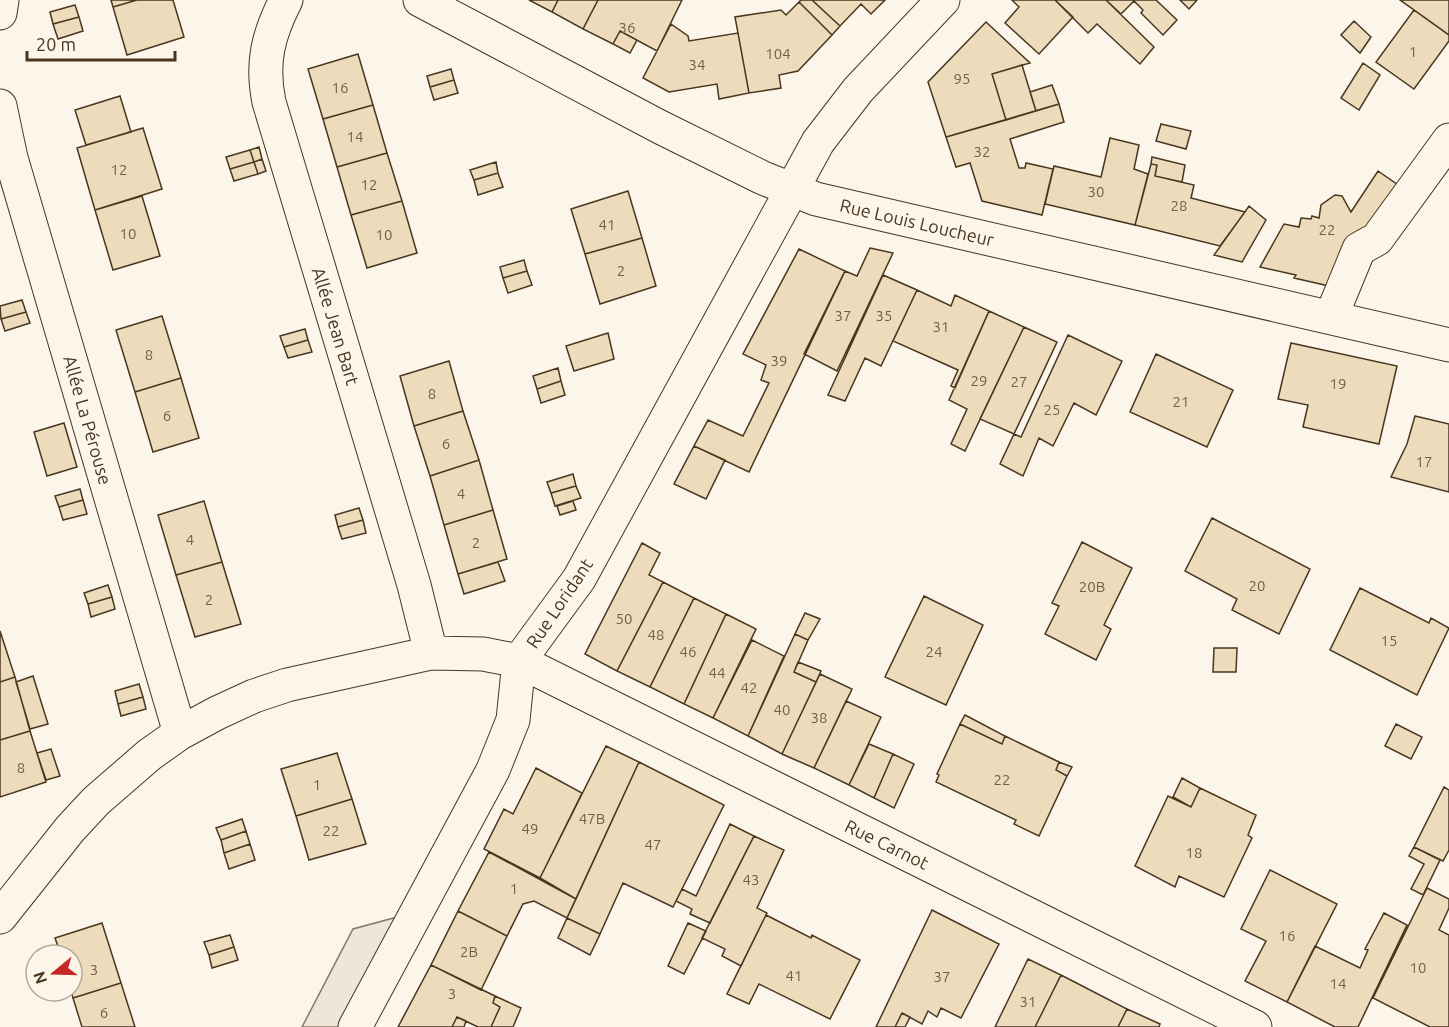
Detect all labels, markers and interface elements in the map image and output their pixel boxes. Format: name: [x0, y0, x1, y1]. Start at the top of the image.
house number: 36: [619, 19, 635, 36]
scale bar: [27, 24, 176, 62]
text: 20 m: [36, 34, 76, 54]
house number: 1: [1409, 43, 1417, 60]
house number: 104: [765, 45, 791, 62]
house number: 34: [689, 56, 705, 73]
house number: 95: [954, 70, 970, 87]
house number: 16: [332, 79, 348, 96]
house number: 14: [347, 128, 363, 145]
house number: 32: [974, 143, 990, 160]
house number: 12: [111, 161, 127, 178]
house number: 12: [361, 176, 377, 193]
house number: 30: [1088, 183, 1104, 200]
street label: Rue Louis Loucheur: [838, 195, 996, 249]
house number: 28: [1171, 197, 1187, 214]
house number: 41: [599, 216, 615, 233]
house number: 22: [1319, 221, 1335, 238]
house number: 10: [120, 225, 136, 242]
house number: 10: [376, 226, 392, 243]
house number: 2: [617, 262, 625, 279]
street label: Allée Jean Bart: [309, 265, 363, 387]
house number: 37: [835, 307, 851, 324]
house number: 35: [876, 307, 892, 324]
house number: 31: [933, 318, 949, 335]
house number: 8: [145, 346, 153, 363]
house number: 39: [771, 352, 787, 369]
street label: Allée La Pérouse: [60, 353, 116, 487]
house number: 29: [971, 372, 987, 389]
house number: 27: [1011, 373, 1027, 390]
house number: 19: [1330, 375, 1346, 392]
house number: 8: [428, 385, 436, 402]
house number: 21: [1173, 393, 1189, 410]
house number: 25: [1044, 401, 1060, 418]
house number: 6: [163, 407, 171, 424]
house number: 6: [442, 435, 450, 452]
house number: 17: [1416, 453, 1432, 470]
house number: 4: [457, 485, 465, 502]
house number: 4: [186, 531, 194, 548]
house number: 2: [472, 534, 480, 551]
street label: Rue Loridant: [522, 554, 596, 652]
house number: 20: [1249, 577, 1265, 594]
house number: 20B: [1079, 578, 1105, 595]
house number: 2: [205, 591, 213, 608]
house number: 50: [616, 610, 632, 627]
house number: 48: [648, 626, 664, 643]
house number: 15: [1381, 632, 1397, 649]
house number: 46: [680, 643, 696, 660]
house number: 24: [926, 643, 942, 660]
house number: 44: [709, 664, 725, 681]
house number: 42: [741, 679, 757, 696]
house number: 40: [774, 701, 790, 718]
house number: 38: [811, 709, 827, 726]
house number: 8: [17, 759, 25, 776]
house number: 22: [994, 771, 1010, 788]
house number: 1: [313, 776, 321, 793]
house number: 47B: [579, 810, 605, 827]
street label: Rue Carnot: [842, 815, 932, 873]
house number: 49: [522, 820, 538, 837]
house number: 22: [323, 822, 339, 839]
house number: 47: [645, 836, 661, 853]
house number: 18: [1186, 844, 1202, 861]
house number: 43: [743, 871, 759, 888]
house number: 1: [510, 880, 518, 897]
house number: 16: [1279, 927, 1295, 944]
north arrow: [24, 943, 84, 1003]
house number: 2B: [460, 943, 478, 960]
house number: 10: [1410, 959, 1426, 976]
house number: 3: [90, 961, 98, 978]
house number: 41: [786, 967, 802, 984]
house number: 37: [934, 968, 950, 985]
text: N: [29, 969, 50, 986]
house number: 14: [1330, 975, 1346, 992]
house number: 3: [448, 985, 456, 1002]
house number: 31: [1020, 993, 1036, 1010]
house number: 6: [100, 1004, 108, 1021]

